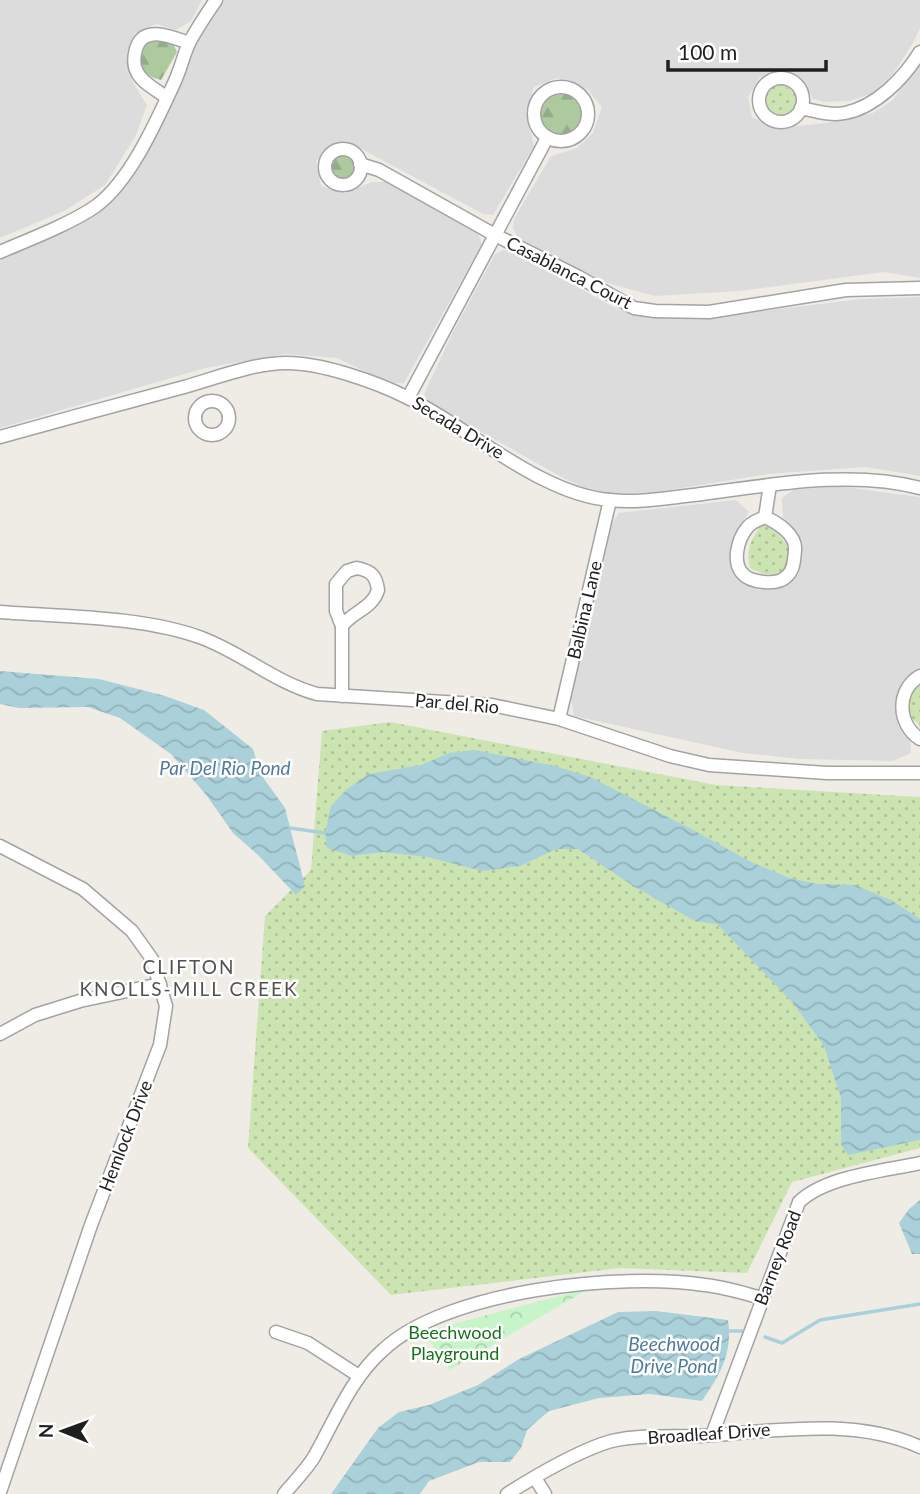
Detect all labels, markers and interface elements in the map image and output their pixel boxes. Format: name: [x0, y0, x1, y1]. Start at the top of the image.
scale bar: [668, 28, 825, 72]
text: 100 m: [678, 39, 737, 64]
street label: Casablanca Court: [503, 231, 637, 314]
street label: Secada Drive: [409, 391, 508, 463]
street label: Balbina Lane: [562, 558, 606, 661]
street label: Par del Rio: [414, 688, 500, 718]
water label: Par Del Rio Pond: [159, 756, 291, 779]
district label: CLIFTON KNOLLS-MILL CREEK: [79, 955, 299, 1000]
street label: Hemlock Drive: [94, 1077, 156, 1194]
street label: Barney Road: [749, 1207, 805, 1308]
park label: Beechwood Playground: [408, 1321, 502, 1364]
water label: Beechwood Drive Pond: [628, 1332, 720, 1377]
north arrow: [28, 1396, 98, 1466]
street label: Broadleaf Drive: [647, 1418, 771, 1448]
text: N: [34, 1423, 57, 1438]

